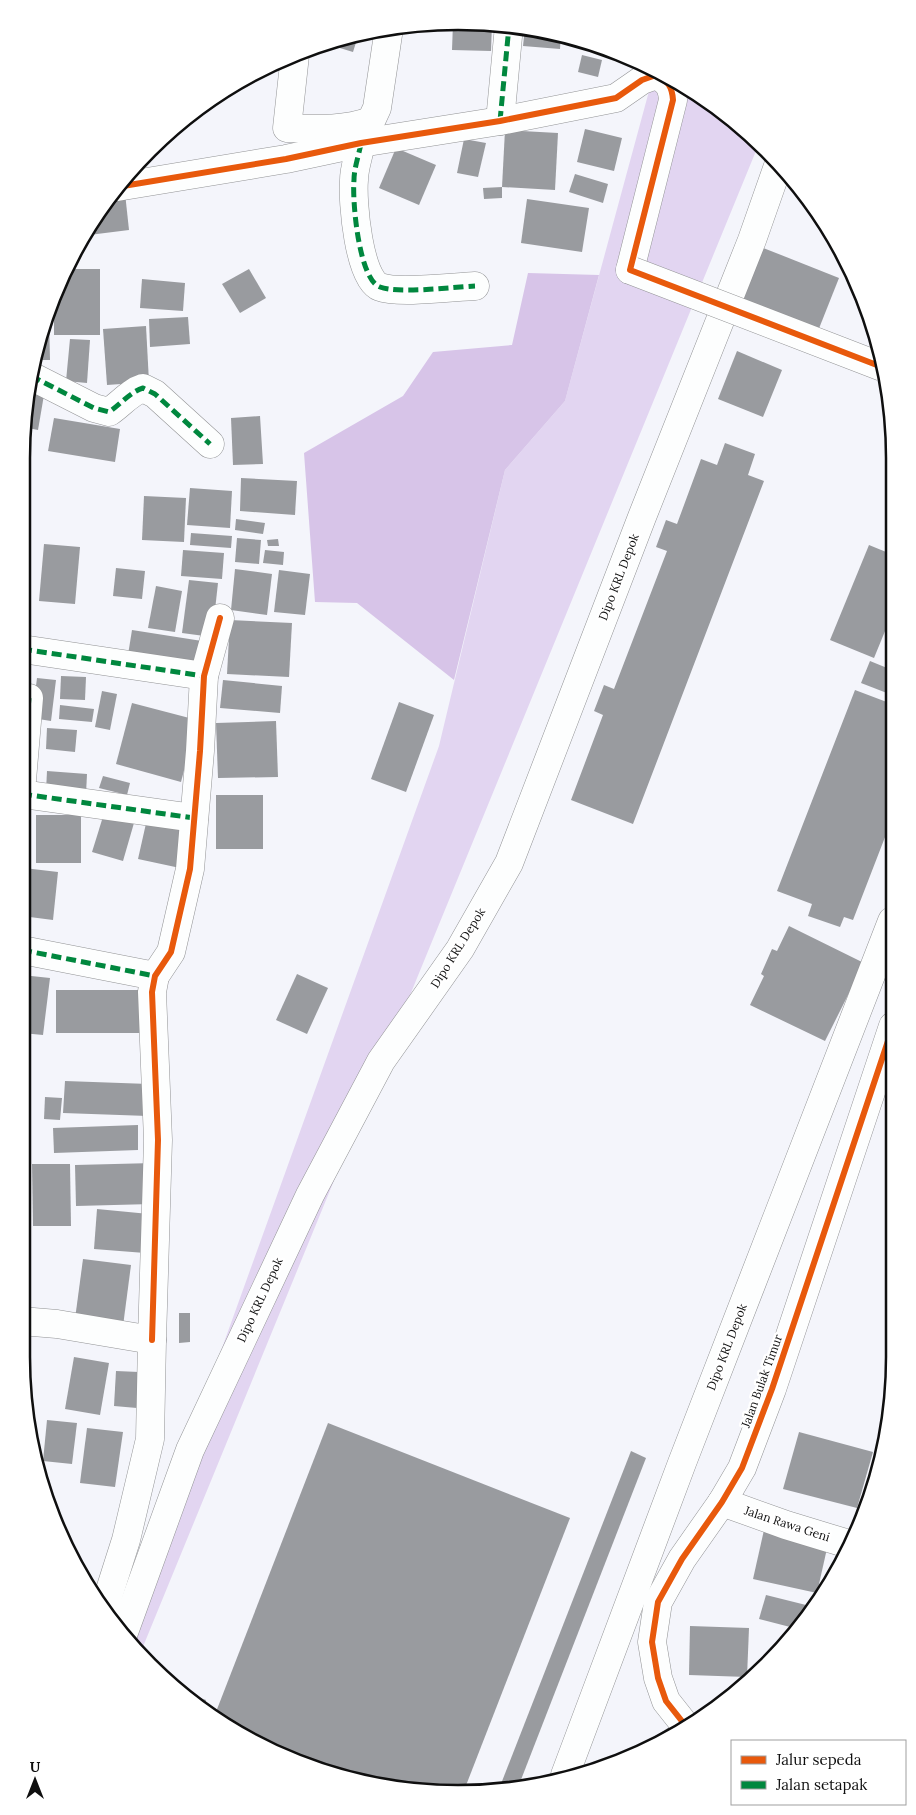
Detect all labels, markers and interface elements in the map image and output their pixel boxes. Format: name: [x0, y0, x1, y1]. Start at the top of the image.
street label: Dipo KRL Depok: [595, 531, 642, 622]
street label: Dipo KRL Depok: [427, 904, 488, 991]
street label: Dipo KRL Depok: [233, 1255, 286, 1344]
street label: Dipo KRL Depok: [703, 1301, 750, 1392]
street label: Jalan Bulak Timur: [737, 1331, 786, 1430]
street label: Jalan Rawa Geni: [742, 1502, 832, 1544]
legend: [731, 1740, 906, 1805]
text: Jalur sepeda: [775, 1750, 862, 1769]
north arrow: [10, 1755, 60, 1805]
text: U: [30, 1758, 41, 1776]
text: Jalan setapak: [775, 1775, 867, 1794]

